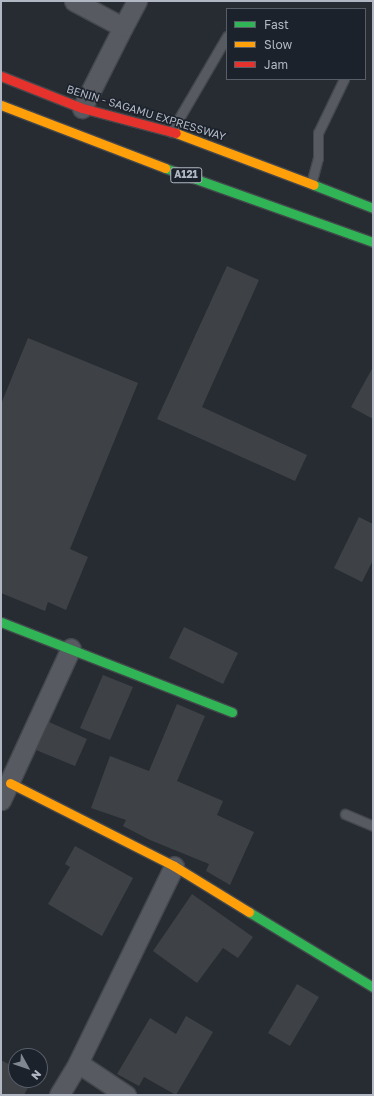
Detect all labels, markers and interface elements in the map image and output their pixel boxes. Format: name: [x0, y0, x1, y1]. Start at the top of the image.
legend: [226, 8, 366, 80]
text: Fast: [264, 17, 289, 32]
text: Slow: [264, 37, 292, 52]
text: Jam: [264, 57, 288, 72]
street label: BENIN - SAGAMU EXPRESSWAY: [65, 82, 227, 144]
road number: A121: [170, 167, 202, 183]
north arrow: [8, 1048, 48, 1088]
text: N: [29, 1068, 44, 1083]

